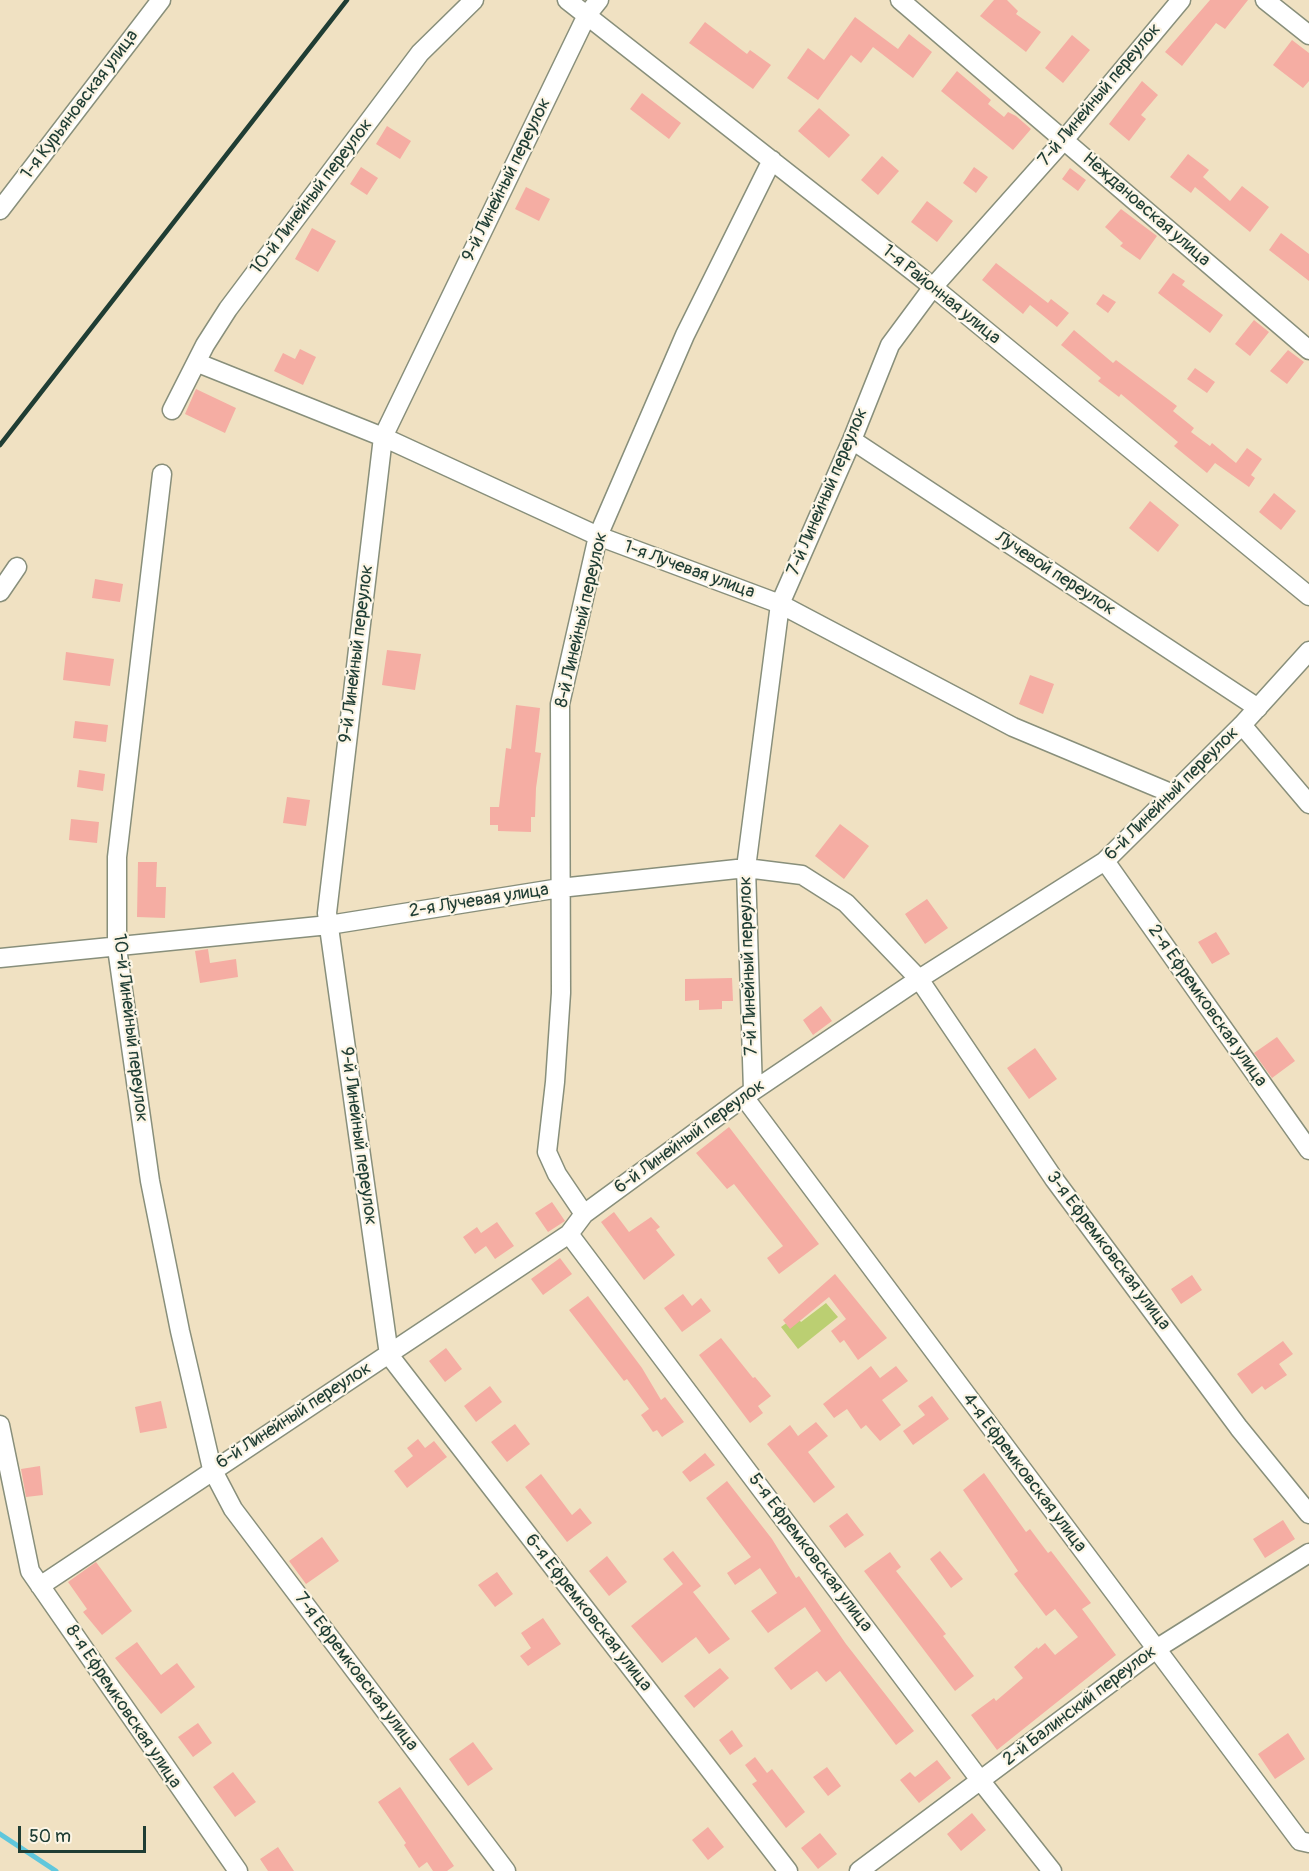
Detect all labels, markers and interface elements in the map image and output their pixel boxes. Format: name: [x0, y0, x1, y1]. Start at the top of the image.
street label: 7-й Линейный переулок: [1034, 19, 1166, 171]
street label: 1-я Курьяновская улица: [17, 26, 143, 184]
street label: 9-й Линейный переулок: [458, 95, 556, 265]
street label: 10-й Линейный переулок: [246, 115, 378, 279]
street label: Неждановская улица: [1078, 149, 1214, 271]
street label: 1-я Районная улица: [877, 241, 1005, 349]
street label: 7-й Линейный переулок: [783, 405, 873, 579]
street label: Лучевой переулок: [991, 527, 1119, 621]
street label: 8-й Линейный переулок: [551, 530, 613, 710]
street label: 1-я Лучевая улица: [620, 536, 758, 604]
street label: 9-й Линейный переулок: [335, 564, 379, 744]
street label: 6-й Линейный переулок: [1101, 723, 1243, 865]
street label: 7-й Линейный переулок: [735, 876, 763, 1056]
street label: 2-я Лучевая улица: [408, 879, 550, 923]
street label: 2-я Ефремковская улица: [1143, 921, 1271, 1091]
street label: 10-й Линейный переулок: [108, 933, 152, 1123]
street label: 9-й Линейный переулок: [335, 1046, 381, 1226]
street label: 6-й Линейный переулок: [611, 1075, 769, 1199]
street label: 3-я Ефремковская улица: [1041, 1167, 1175, 1335]
street label: 6-й Линейный переулок: [212, 1358, 376, 1474]
street label: 4-я Ефремковская улица: [957, 1389, 1091, 1557]
street label: 5-я Ефремковская улица: [743, 1469, 877, 1637]
street label: 6-я Ефремковская улица: [520, 1530, 656, 1696]
street label: 7-я Ефремковская улица: [289, 1589, 423, 1755]
street label: 8-я Ефремковская улица: [60, 1621, 186, 1793]
street label: 2-й Балинский переулок: [999, 1641, 1161, 1771]
scale bar: [21, 1814, 148, 1852]
text: 50 m: [29, 1825, 71, 1848]

